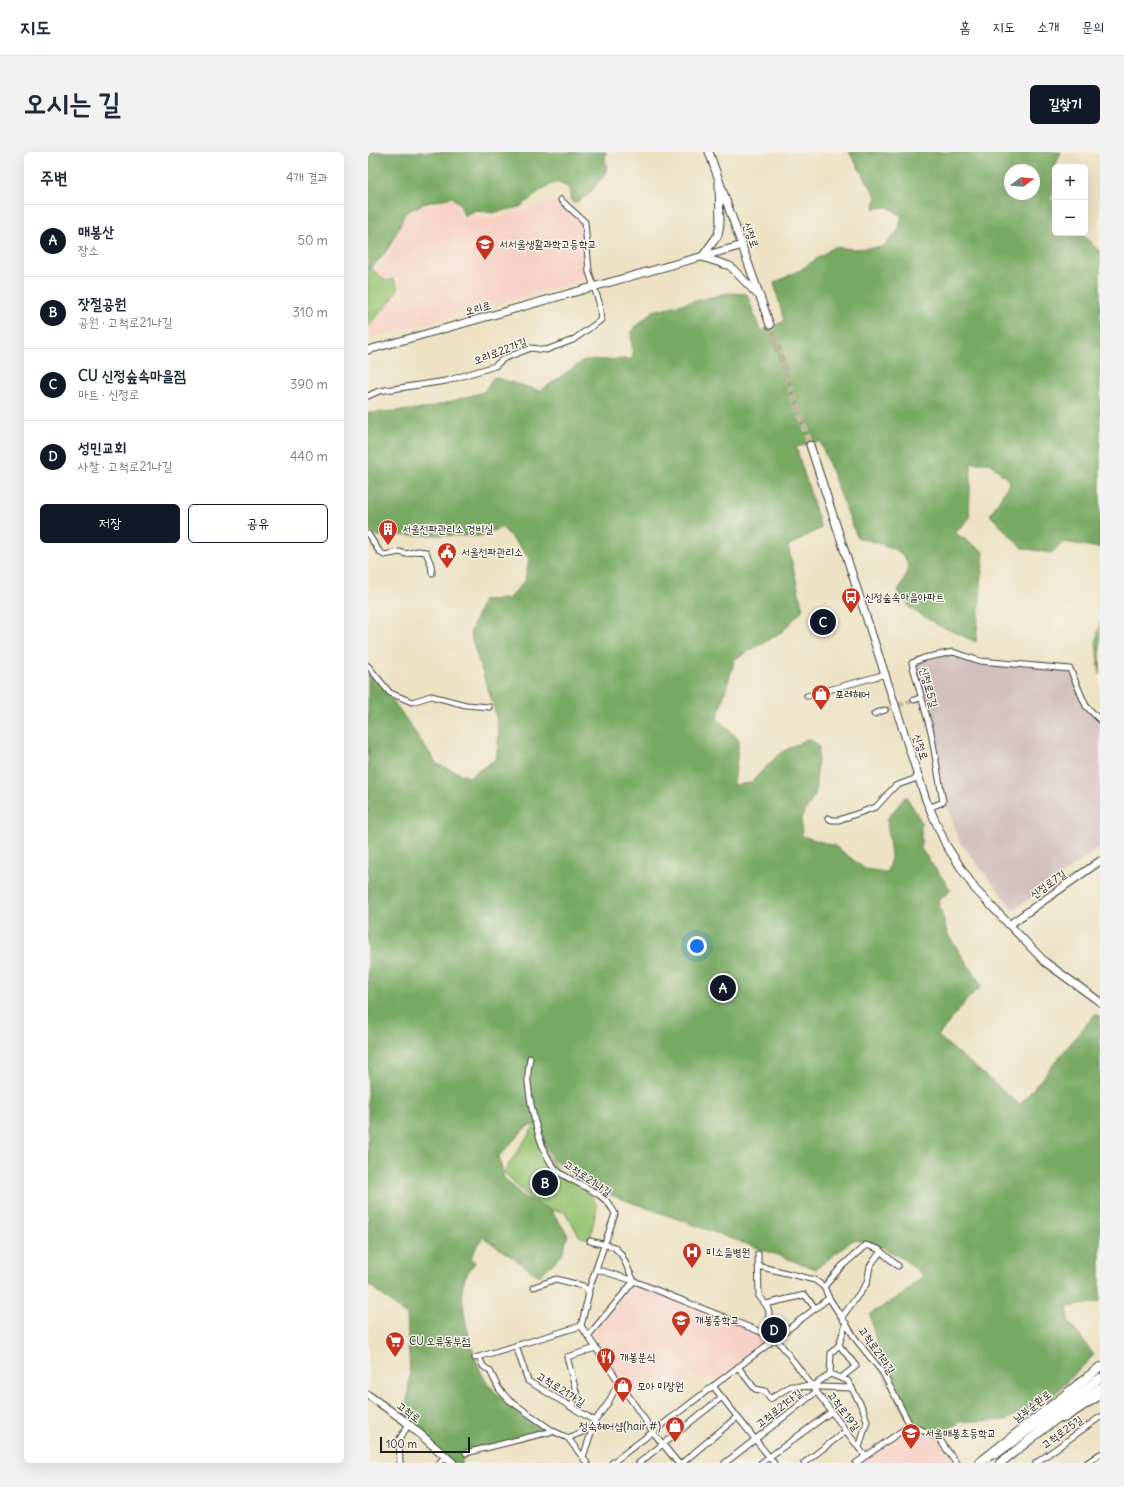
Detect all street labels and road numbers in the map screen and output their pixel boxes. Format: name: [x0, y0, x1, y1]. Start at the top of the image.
street label: 신정로: [740, 220, 762, 250]
street label: 오리로: [463, 298, 493, 318]
street label: 오리로22가길: [471, 334, 529, 368]
street label: 신정로5길: [917, 665, 941, 709]
street label: 신정로: [910, 732, 932, 762]
street label: 신정로7길: [1027, 866, 1069, 901]
street label: 고척로21나길: [561, 1157, 615, 1199]
street label: 고척로21라길: [856, 1324, 898, 1377]
street label: 고척로21가길: [534, 1369, 588, 1409]
street label: 고척로21다길: [753, 1386, 805, 1430]
street label: 남부순환로: [1010, 1387, 1054, 1425]
street label: 고척로19길: [825, 1388, 864, 1434]
street label: 고척로: [394, 1398, 424, 1426]
street label: 고척로25길: [1039, 1412, 1086, 1452]

